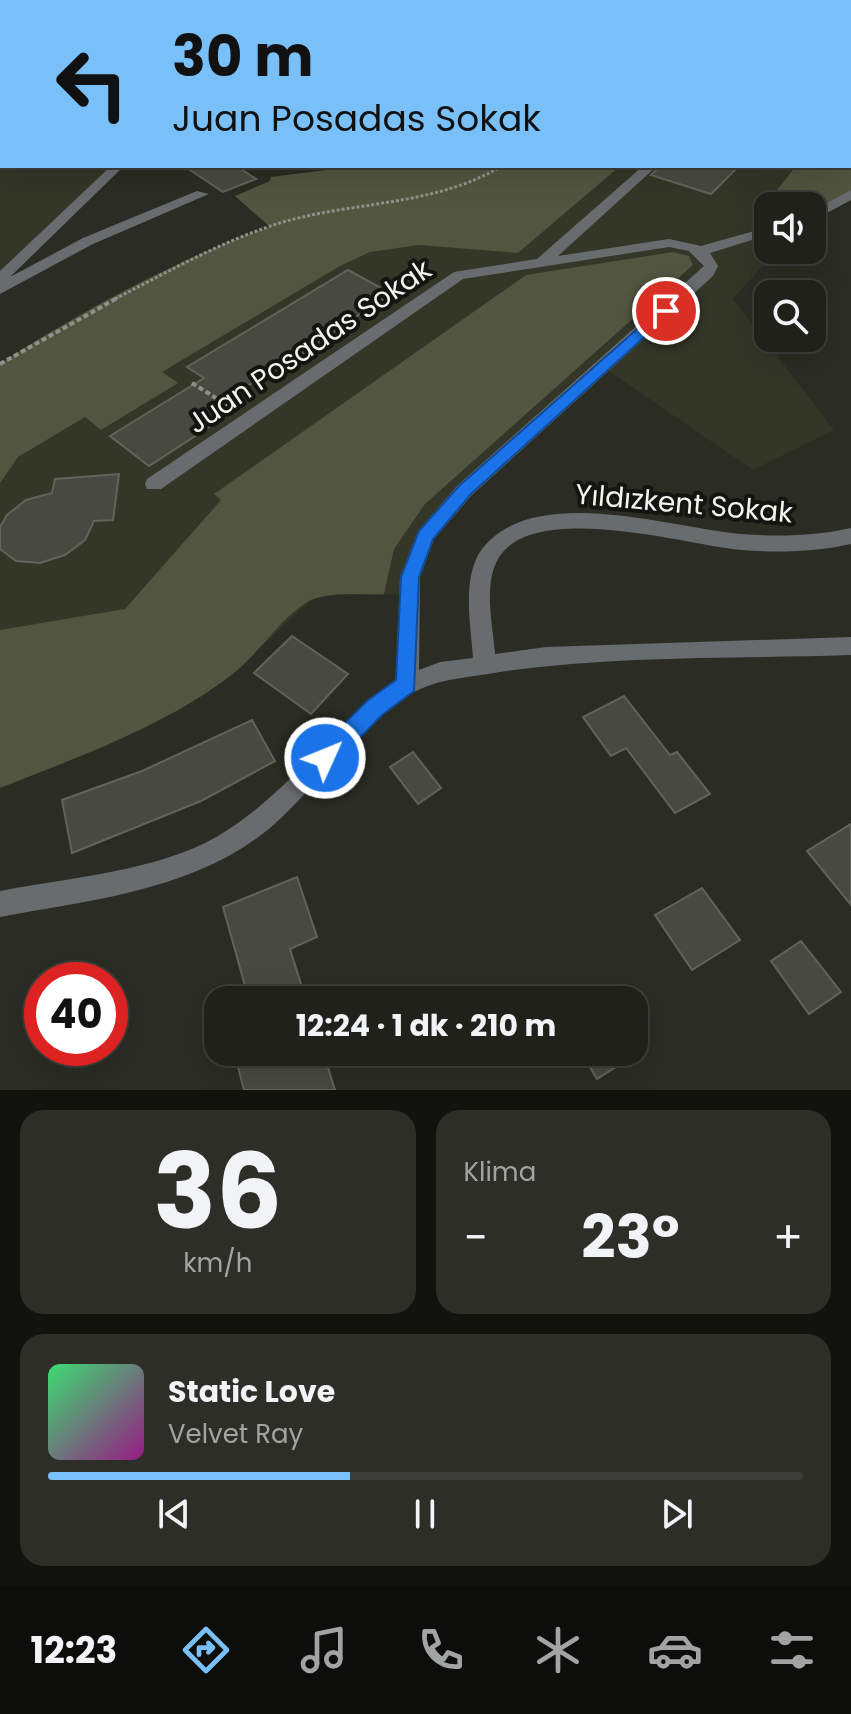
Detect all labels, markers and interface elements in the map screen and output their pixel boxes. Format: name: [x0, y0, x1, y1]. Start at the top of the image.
text: 30 m: [172, 17, 314, 96]
icon: left: [40, 32, 144, 136]
text: Juan Posadas Sokak: [172, 93, 541, 144]
map controls: [754, 192, 826, 352]
button: sound: [754, 192, 826, 264]
street label: Juan Posadas Sokak: [179, 250, 440, 443]
pin: [632, 277, 700, 345]
button: search: [754, 280, 826, 352]
icon: arrive: [644, 289, 688, 333]
street label: Yıldızkent Sokak: [574, 475, 795, 532]
position arrow: [283, 716, 367, 800]
speed limit sign: 40: [24, 962, 128, 1066]
text: 12:24 · 1 dk · 210 m: [296, 1004, 556, 1047]
text: 36: [153, 1119, 282, 1264]
text: Klima: [464, 1154, 536, 1190]
text: 23°: [581, 1195, 680, 1279]
text: −: [464, 1207, 488, 1268]
text: +: [773, 1207, 803, 1268]
text: km/h: [183, 1245, 252, 1281]
text: Static Love: [168, 1370, 335, 1413]
text: Velvet Ray: [168, 1416, 303, 1452]
icon: previous: [152, 1492, 196, 1536]
icon: pause: [403, 1492, 447, 1536]
icon: next: [655, 1492, 699, 1536]
icon: directions: [178, 1622, 234, 1678]
icon: music: [296, 1622, 352, 1678]
icon: phone: [413, 1622, 469, 1678]
icon: climate: [530, 1622, 586, 1678]
icon: car: [647, 1622, 703, 1678]
icon: filters: [764, 1622, 820, 1678]
text: 12:23: [31, 1625, 117, 1676]

